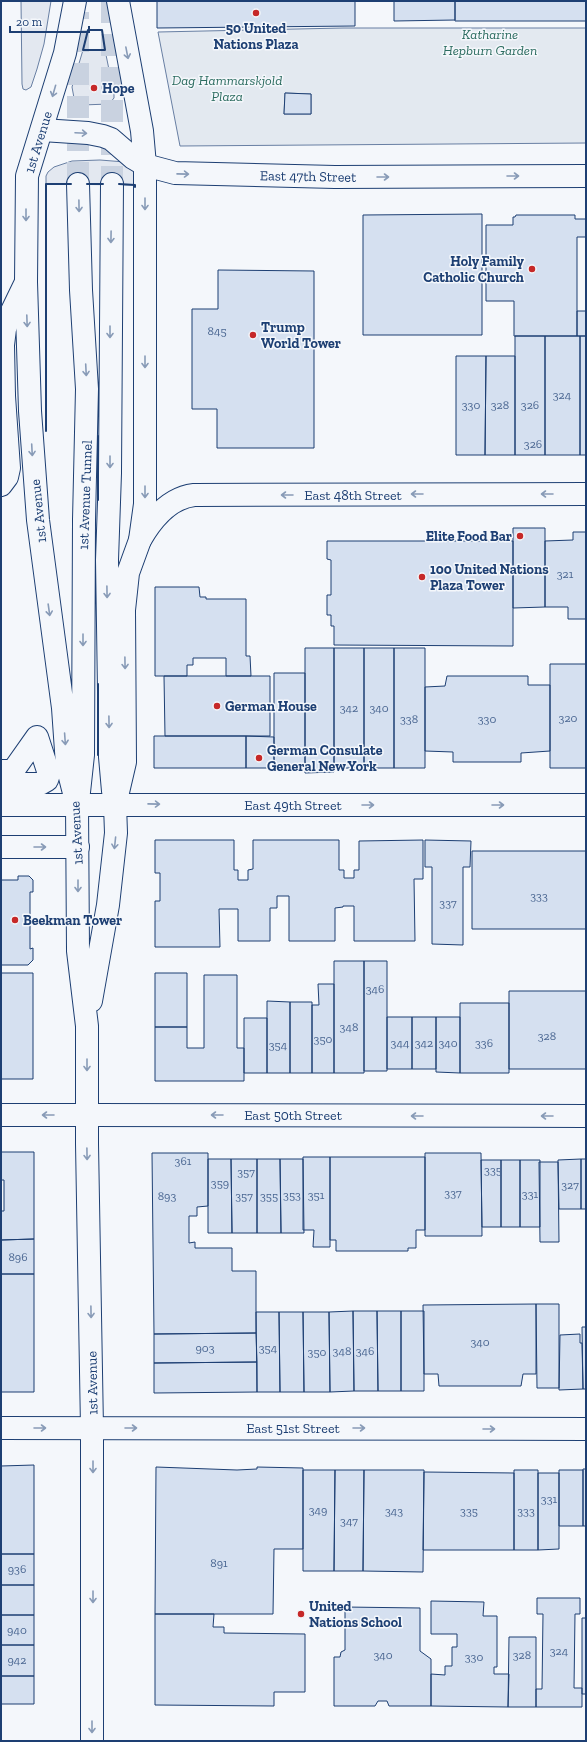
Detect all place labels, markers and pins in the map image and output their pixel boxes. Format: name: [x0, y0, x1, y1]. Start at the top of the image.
marker: 50 United Nations Plaza: [251, 8, 261, 18]
place label: 50 United Nations Plaza: [214, 20, 299, 53]
place label: Hope: [102, 80, 135, 97]
marker: Hope: [89, 83, 99, 93]
place label: Holy Family Catholic Church: [423, 253, 525, 286]
marker: Holy Family Catholic Church: [527, 264, 537, 274]
place label: Trump World Tower: [261, 319, 341, 352]
marker: Trump World Tower: [248, 330, 258, 340]
place label: Elite Food Bar: [426, 528, 512, 545]
marker: Elite Food Bar: [515, 531, 525, 541]
place label: 100 United Nations Plaza Tower: [430, 561, 549, 594]
marker: 100 United Nations Plaza Tower: [417, 572, 427, 582]
place label: German House: [225, 698, 317, 715]
marker: German House: [212, 701, 222, 711]
place label: German Consulate General New York: [267, 742, 383, 775]
marker: German Consulate General New York: [254, 753, 264, 763]
place label: Beekman Tower: [23, 912, 122, 929]
marker: Beekman Tower: [10, 915, 20, 925]
place label: United Nations School: [309, 1598, 402, 1631]
marker: United Nations School: [296, 1609, 306, 1619]

